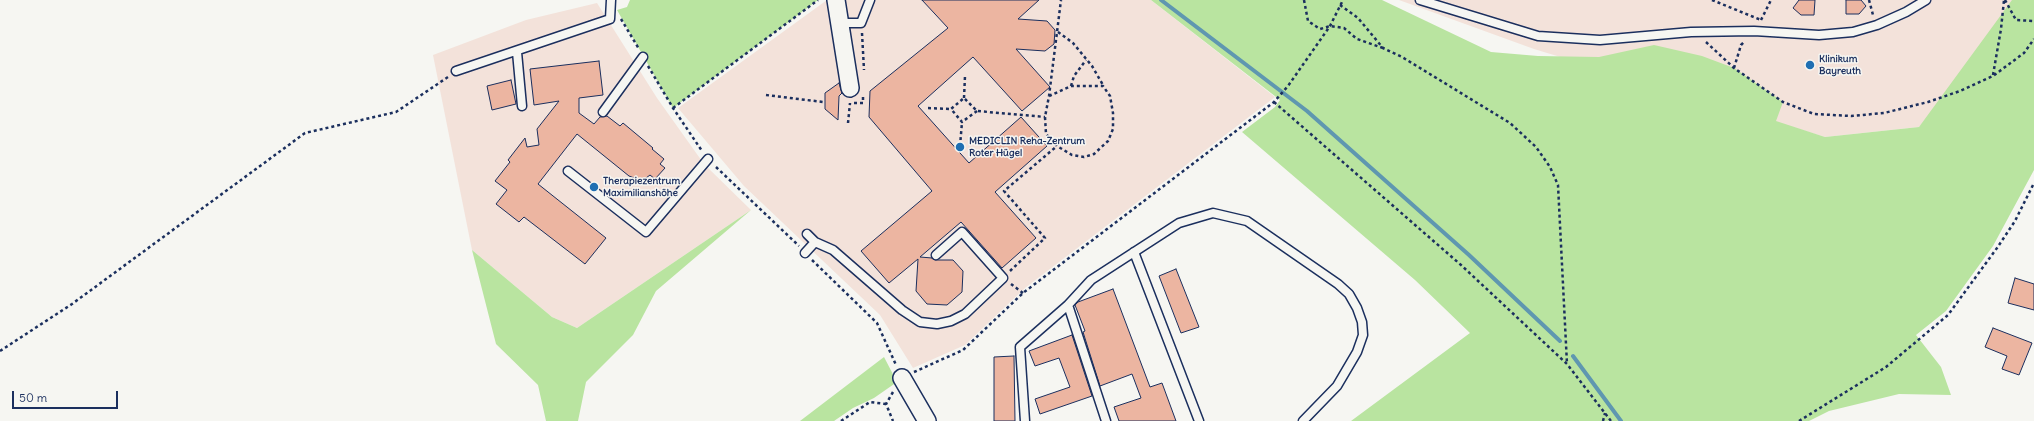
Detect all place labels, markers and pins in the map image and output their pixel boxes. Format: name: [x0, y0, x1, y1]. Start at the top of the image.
place label: Klinikum Bayreuth: [1819, 53, 1861, 76]
marker: Klinikum Bayreuth: [1804, 59, 1816, 71]
place label: MEDICLIN Reha-Zentrum Roter Hügel: [969, 135, 1085, 158]
marker: MEDICLIN Reha-Zentrum Roter Hügel: [954, 141, 966, 153]
place label: Therapiezentrum Maximilianshöhe: [603, 175, 680, 198]
marker: Therapiezentrum Maximilianshöhe: [588, 181, 600, 193]

